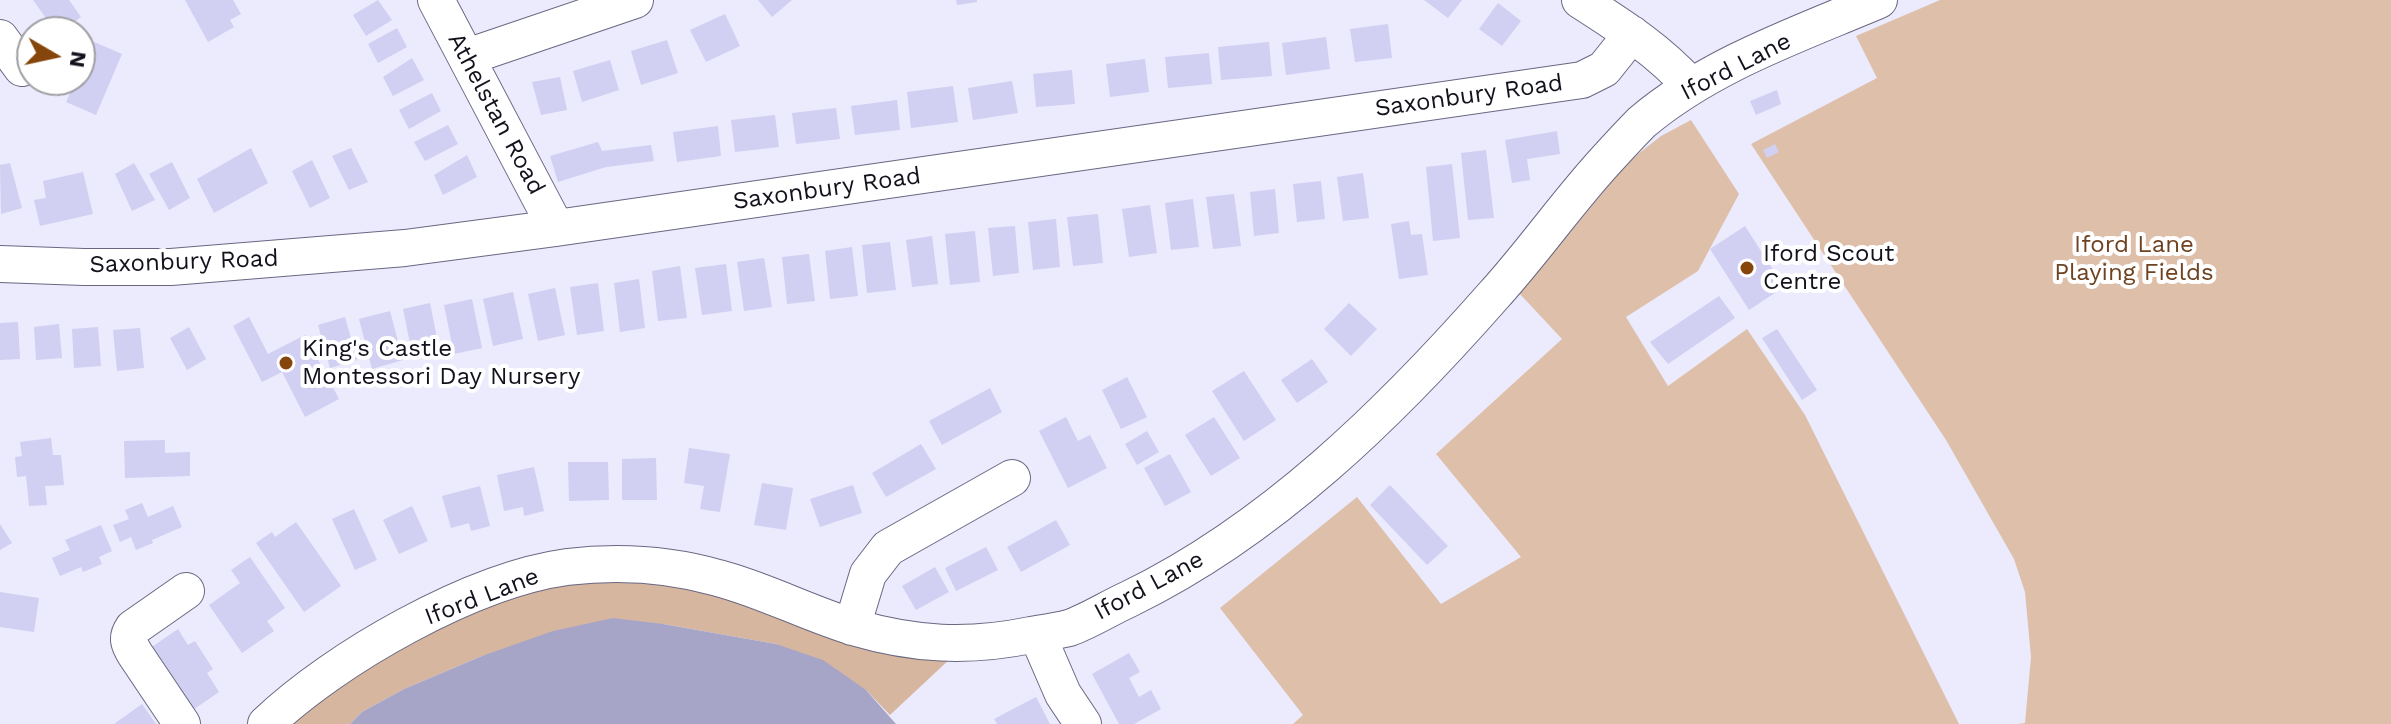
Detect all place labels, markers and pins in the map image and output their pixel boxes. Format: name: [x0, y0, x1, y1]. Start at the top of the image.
place label: Iford Scout Centre: [1763, 240, 1894, 296]
marker: Iford Scout Centre: [1738, 259, 1756, 277]
place label: King's Castle Montessori Day Nursery: [302, 335, 580, 391]
marker: King's Castle Montessori Day Nursery: [277, 354, 295, 372]

